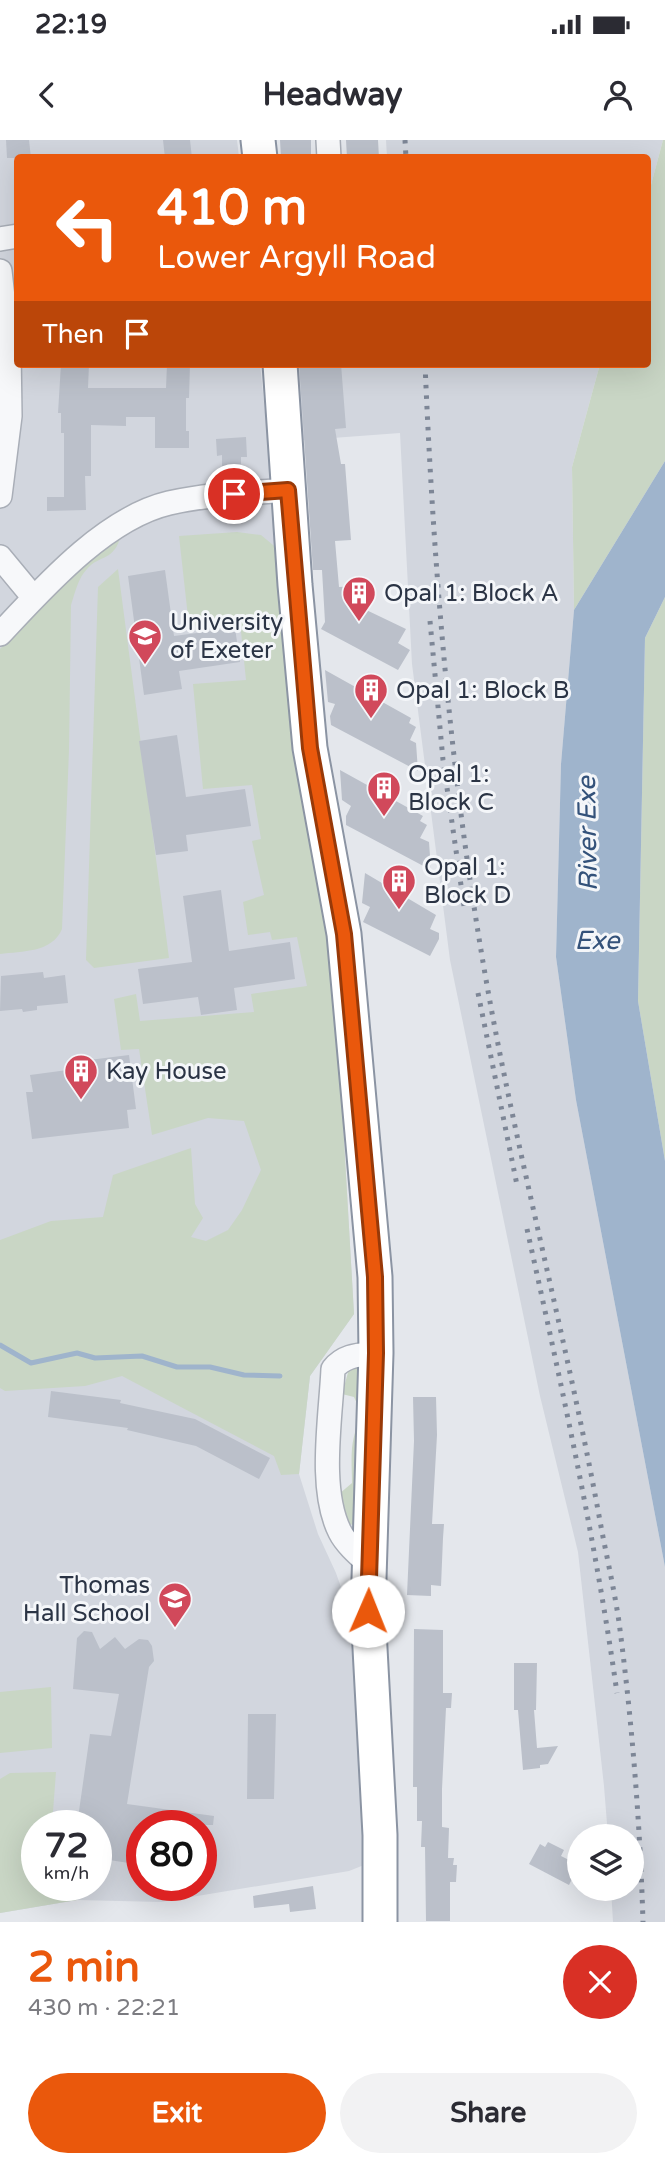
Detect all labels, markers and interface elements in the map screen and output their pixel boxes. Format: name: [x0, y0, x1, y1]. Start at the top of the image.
text: 22:19: [35, 9, 107, 40]
icon: back: [28, 76, 66, 114]
text: Headway: [262, 76, 403, 114]
icon: person: [599, 76, 637, 114]
text: 410 m: [157, 179, 307, 238]
icon: left: [42, 182, 133, 273]
text: Lower Argyll Road: [157, 239, 436, 277]
icon: arrive: [118, 315, 156, 353]
text: Then: [42, 319, 104, 350]
pin: [204, 464, 264, 524]
icon: arrive: [215, 475, 253, 513]
building icon: Opal 1: Block A: [340, 574, 378, 623]
place label: Opal 1: Block A: [384, 579, 559, 608]
place label: University of Exeter: [170, 608, 283, 665]
school or university icon: University of Exeter: [126, 617, 164, 666]
building icon: Opal 1: Block B: [352, 671, 390, 720]
place label: Opal 1: Block B: [396, 676, 569, 705]
place label: Opal 1: Block C: [408, 760, 494, 817]
building icon: Opal 1: Block C: [365, 769, 403, 818]
water label: River Exe: [571, 775, 604, 892]
place label: Opal 1: Block D: [424, 853, 511, 910]
building icon: Opal 1: Block D: [380, 862, 418, 911]
water label: Exe: [574, 925, 621, 956]
building icon: Kay House: [62, 1052, 100, 1101]
place label: Kay House: [106, 1057, 227, 1086]
place label: Thomas Hall School: [23, 1571, 150, 1628]
position arrow: [331, 1574, 405, 1648]
school or university icon: Thomas Hall School: [156, 1580, 194, 1629]
speed limit sign: 80: [126, 1810, 217, 1901]
map controls: [567, 1824, 644, 1901]
button: layers: [567, 1824, 644, 1901]
text: 72: [45, 1825, 88, 1867]
text: km/h: [44, 1862, 89, 1884]
text: 2 min: [28, 1942, 140, 1993]
button: close: [563, 1945, 637, 2019]
text: 430 m · 22:21: [28, 1994, 180, 2022]
button: Exit: [28, 2073, 326, 2153]
button: Share: [340, 2073, 637, 2153]

